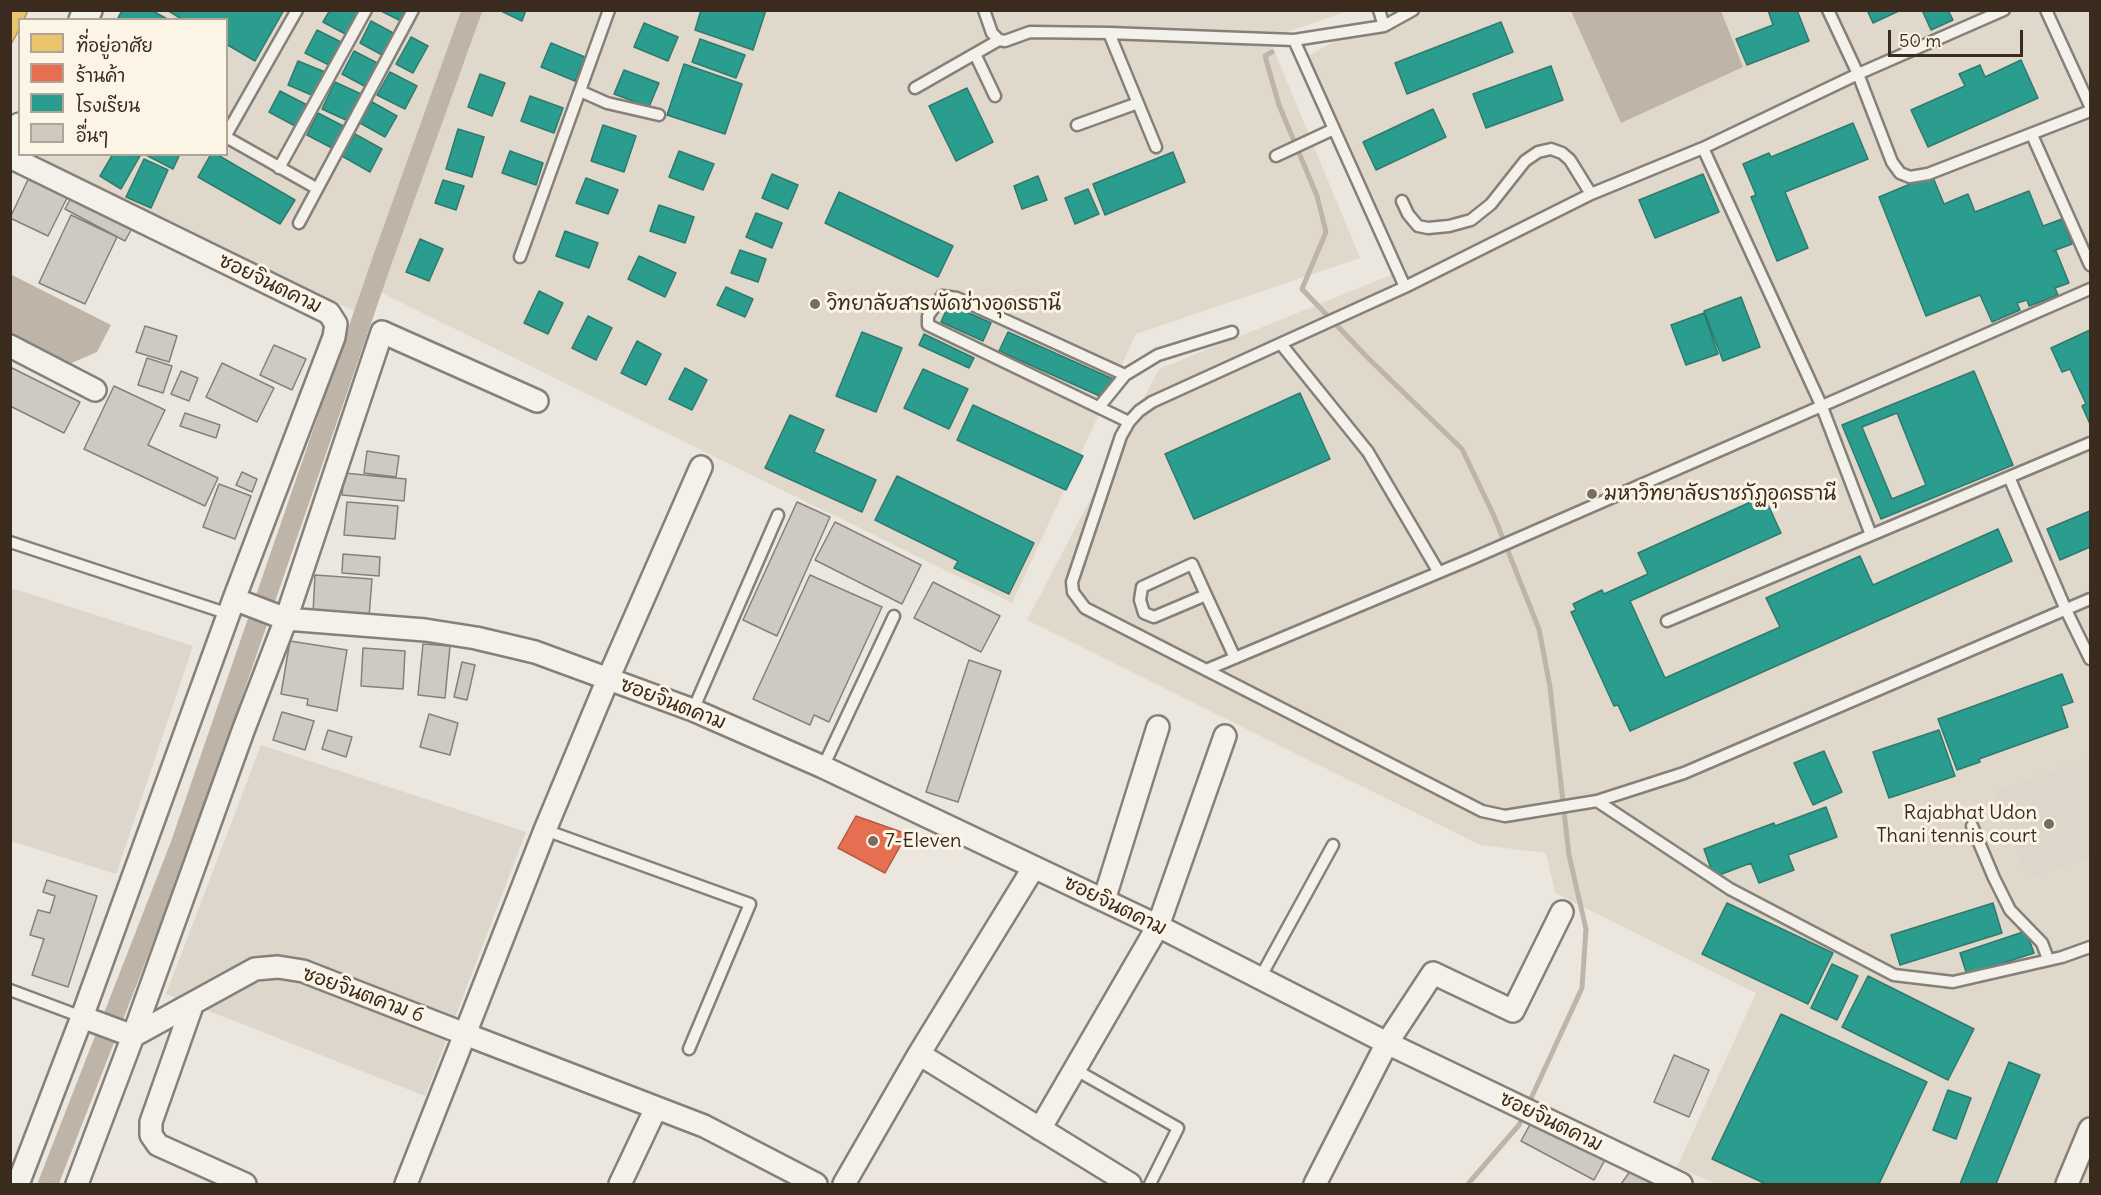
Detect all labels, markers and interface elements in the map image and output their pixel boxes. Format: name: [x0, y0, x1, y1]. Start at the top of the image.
legend: [18, 18, 228, 156]
scale bar: [1891, 18, 2026, 56]
text: 50 m: [1899, 29, 1941, 52]
text: ที่อยู่อาศัย: [76, 34, 153, 57]
text: ร้านค้า: [76, 64, 125, 87]
text: โรงเรียน: [76, 94, 140, 117]
text: อื่นๆ: [76, 124, 108, 147]
street label: ซอยจินตคาม: [215, 249, 325, 319]
place label: วิทยาลัยสารพัดช่างอุดรธานี: [827, 292, 1061, 316]
marker: วิทยาลัยสารพัดช่างอุดรธานี: [808, 297, 822, 311]
place label: มหาวิทยาลัยราชภัฏอุดรธานี: [1604, 482, 1836, 506]
marker: มหาวิทยาลัยราชภัฏอุดรธานี: [1585, 487, 1599, 501]
street label: ซอยจินตคาม: [617, 673, 729, 735]
place label: Rajabhat Udon Thani tennis court: [1876, 801, 2037, 848]
marker: Rajabhat Udon Thani tennis court: [2042, 817, 2056, 831]
place label: 7-Eleven: [885, 829, 962, 853]
marker: 7-Eleven: [866, 834, 880, 848]
street label: ซอยจินตคาม: [1060, 871, 1170, 941]
street label: ซอยจินตคาม 6: [299, 962, 427, 1028]
street label: ซอยจินตคาม: [1496, 1087, 1606, 1157]

